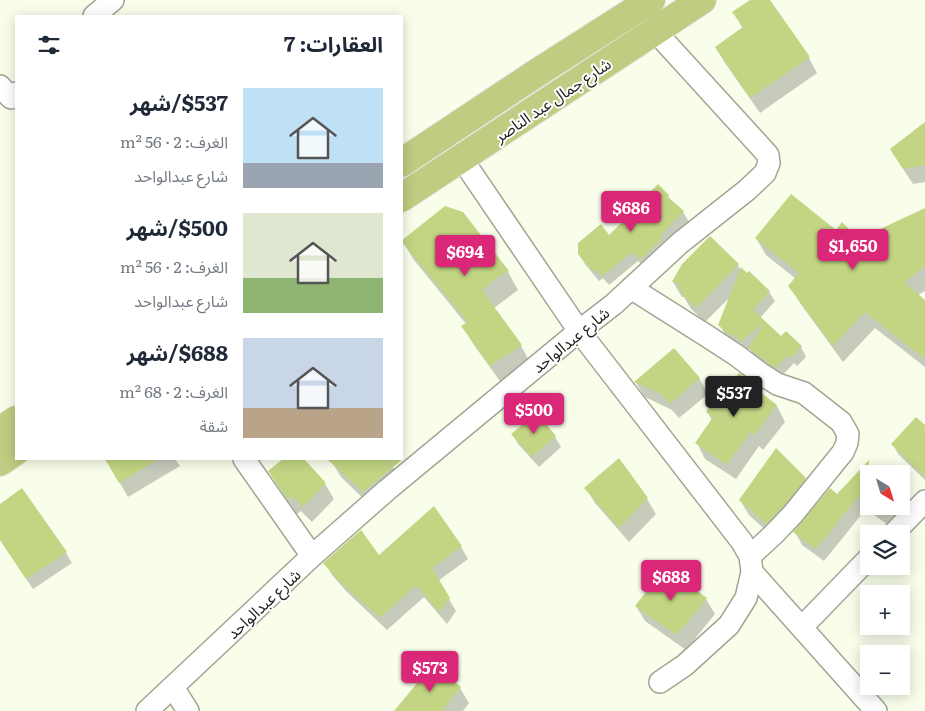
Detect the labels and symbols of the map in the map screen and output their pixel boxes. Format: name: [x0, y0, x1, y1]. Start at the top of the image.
street label: شارع جمال عبد الناصر: [488, 51, 616, 149]
pin: $686: [601, 190, 661, 233]
pin: $1,650: [812, 228, 894, 271]
pin: $694: [435, 234, 495, 277]
street label: شارع عبدالواحد: [526, 300, 615, 379]
pin: $537: [704, 376, 764, 418]
pin: $500: [504, 392, 564, 435]
north arrow: [860, 465, 910, 515]
pin: $688: [641, 560, 701, 602]
street label: شارع عبدالواحد: [221, 562, 307, 645]
pin: $573: [400, 650, 460, 693]

